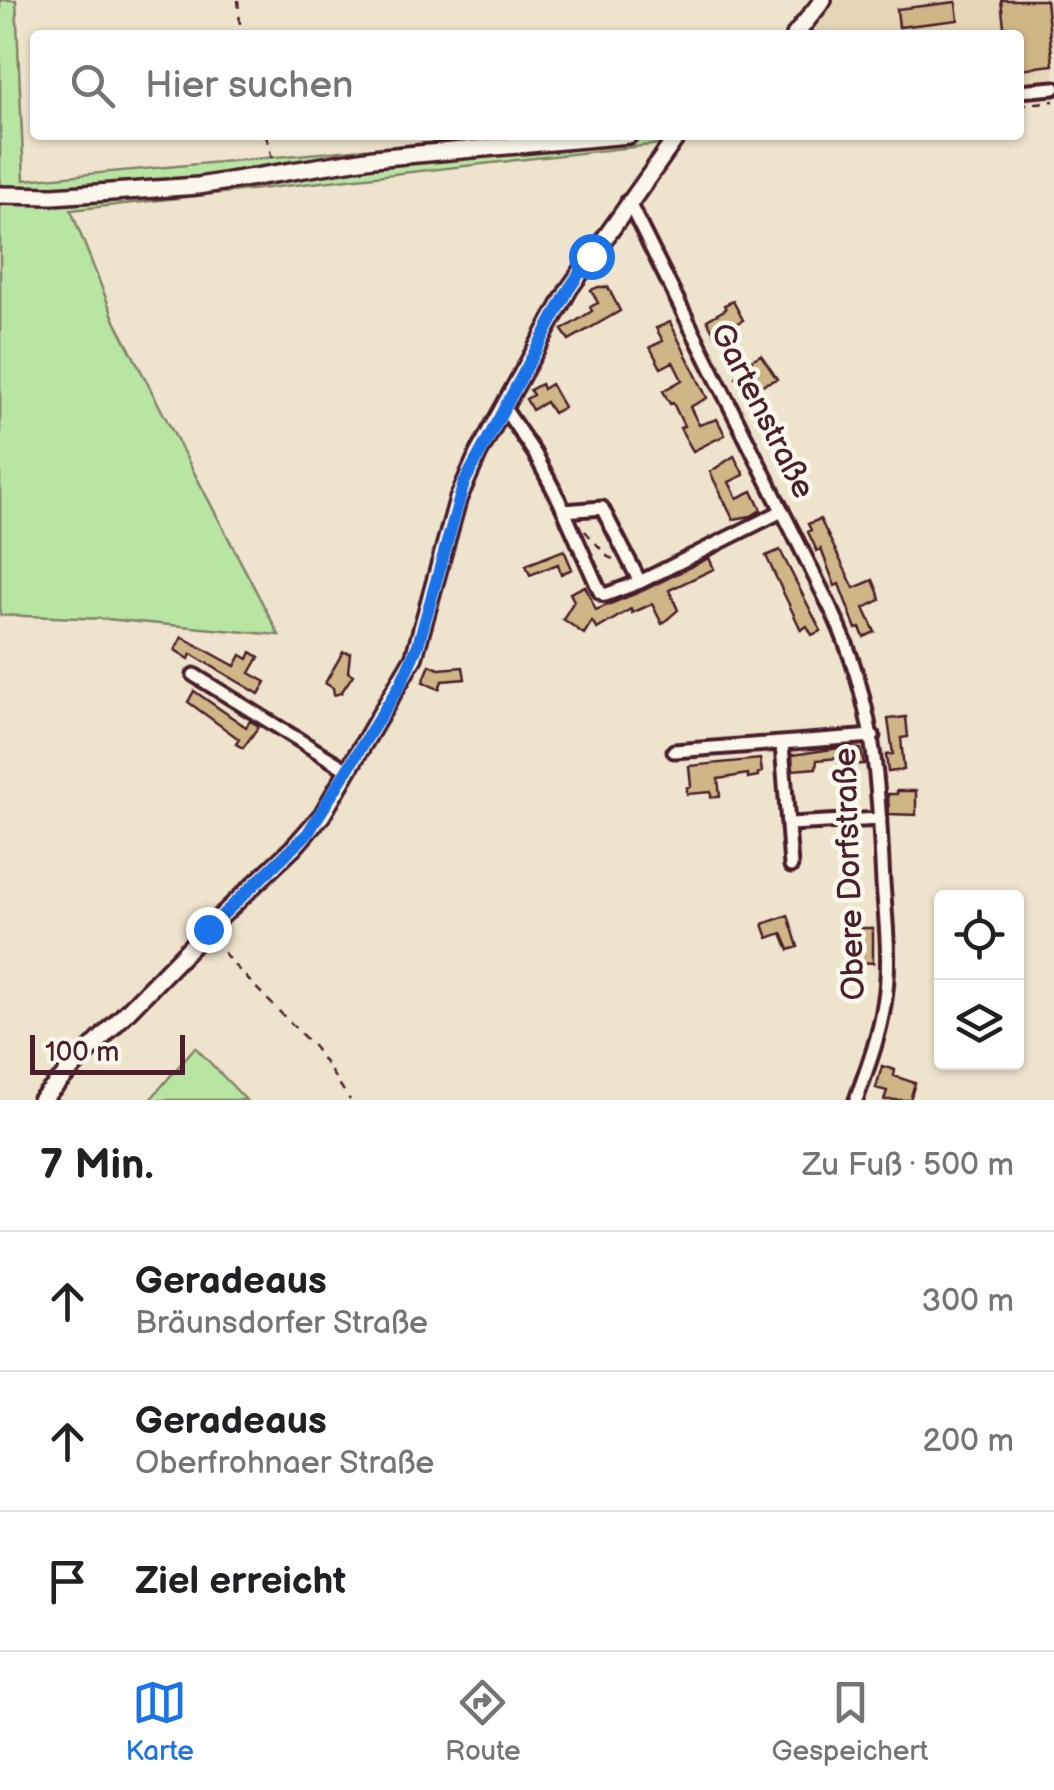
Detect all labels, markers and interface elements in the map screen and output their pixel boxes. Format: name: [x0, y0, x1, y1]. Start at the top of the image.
search box: [30, 30, 1024, 140]
icon: search: [65, 58, 120, 113]
text: Hier suchen: [145, 63, 353, 108]
route start: [569, 234, 615, 280]
street label: Gartenstraße: [701, 317, 823, 505]
street label: Obere Dorfstraße: [826, 747, 874, 1001]
map controls: [934, 890, 1024, 1070]
button: locate: [934, 890, 1024, 980]
route end: [186, 907, 232, 953]
button: layers: [934, 980, 1024, 1070]
scale bar: [30, 1030, 185, 1074]
text: 100 m: [45, 1036, 119, 1069]
text: 7 Min.: [40, 1140, 154, 1191]
text: Zu Fuß · 500 m: [802, 1146, 1014, 1185]
text: Geradeaus: [135, 1259, 327, 1304]
icon: ahead: [40, 1274, 95, 1329]
text: 300 m: [922, 1282, 1014, 1321]
text: Bräunsdorfer Straße: [135, 1304, 428, 1343]
text: Geradeaus: [135, 1399, 327, 1444]
icon: ahead: [40, 1414, 95, 1469]
text: 200 m: [922, 1422, 1014, 1461]
text: Oberfrohnaer Straße: [135, 1444, 434, 1483]
icon: arrive: [40, 1554, 95, 1609]
text: Ziel erreicht: [135, 1559, 346, 1604]
tab: Karte: [126, 1675, 194, 1768]
tab: Route: [445, 1675, 521, 1768]
tab: Gespeichert: [772, 1675, 928, 1768]

